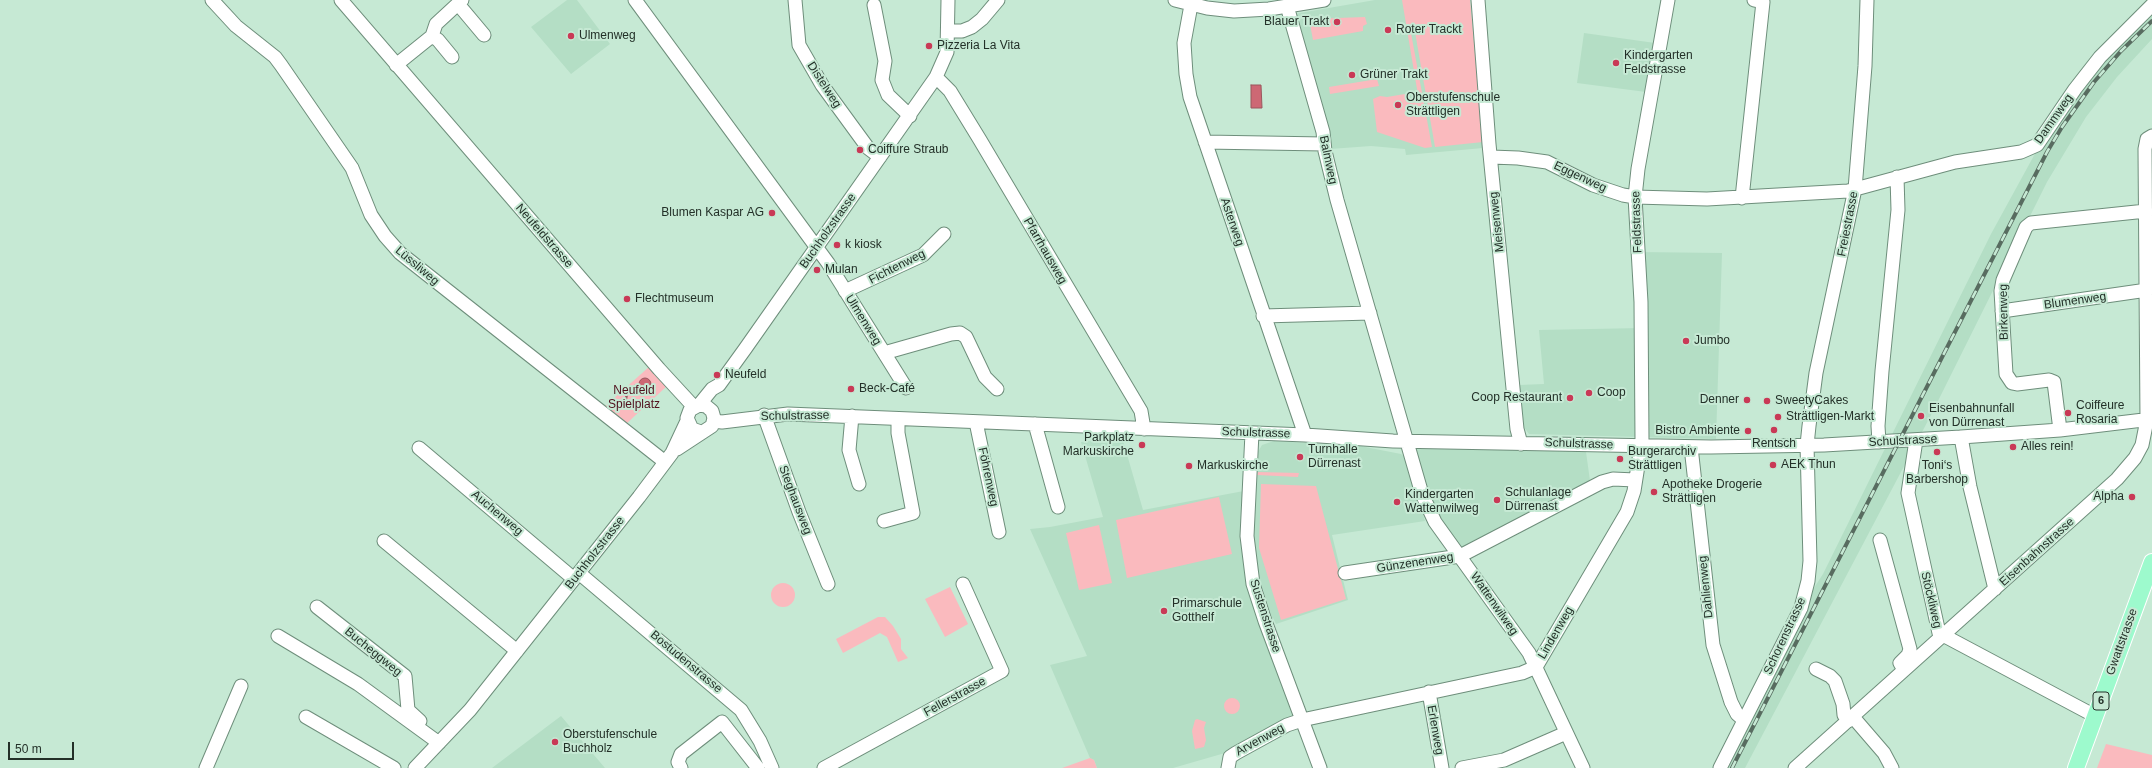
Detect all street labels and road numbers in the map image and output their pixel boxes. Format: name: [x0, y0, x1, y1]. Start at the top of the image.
street label: Distelweg: [804, 59, 844, 111]
street label: Dammweg: [2032, 91, 2076, 147]
street label: Balmweg: [1316, 134, 1340, 186]
street label: Eggenweg: [1551, 158, 1609, 196]
street label: Freiestrasse: [1835, 190, 1861, 258]
street label: Buchholzstrasse: [797, 191, 859, 271]
street label: Meisenweg: [1487, 191, 1507, 253]
street label: Feldstrasse: [1629, 191, 1645, 253]
street label: Asterweg: [1217, 196, 1247, 248]
street label: Neufeldstrasse: [512, 201, 576, 271]
street label: Pfarrhausweg: [1020, 215, 1070, 287]
street label: Lüssliweg: [392, 244, 442, 288]
street label: Fichtenweg: [866, 247, 928, 287]
street label: Birkenweg: [1996, 284, 2012, 340]
street label: Blumenweg: [2043, 290, 2107, 312]
street label: Ulmenweg: [842, 292, 884, 348]
street label: Schulstrasse: [761, 408, 829, 424]
street label: Schulstrasse: [1221, 425, 1291, 441]
street label: Schulstrasse: [1868, 432, 1938, 450]
street label: Schulstrasse: [1544, 436, 1614, 452]
street label: Föhrenweg: [975, 446, 1001, 508]
street label: Steghausweg: [775, 463, 815, 537]
street label: Auchenweg: [468, 487, 526, 539]
street label: Buchholzstrasse: [562, 514, 628, 592]
street label: Eisenbahnstrasse: [1997, 515, 2077, 589]
street label: Günzenenweg: [1376, 550, 1454, 576]
street label: Dahlienweg: [1696, 555, 1716, 619]
street label: Wattenwilweg: [1467, 570, 1521, 638]
street label: Stöckliweg: [1918, 570, 1944, 630]
street label: Sustenstrasse: [1246, 578, 1284, 654]
street label: Schorenstrasse: [1761, 595, 1809, 677]
street label: Lindenweg: [1535, 604, 1577, 662]
street label: Gwattstrasse: [2103, 607, 2141, 677]
street label: Bucheggweg: [342, 625, 404, 679]
street label: Bostudenstrasse: [647, 628, 725, 696]
street label: Fellerstrasse: [921, 674, 989, 720]
road number: 6: [2093, 692, 2109, 710]
street label: Erlenweg: [1424, 704, 1446, 756]
street label: Arvenweg: [1233, 721, 1287, 759]

